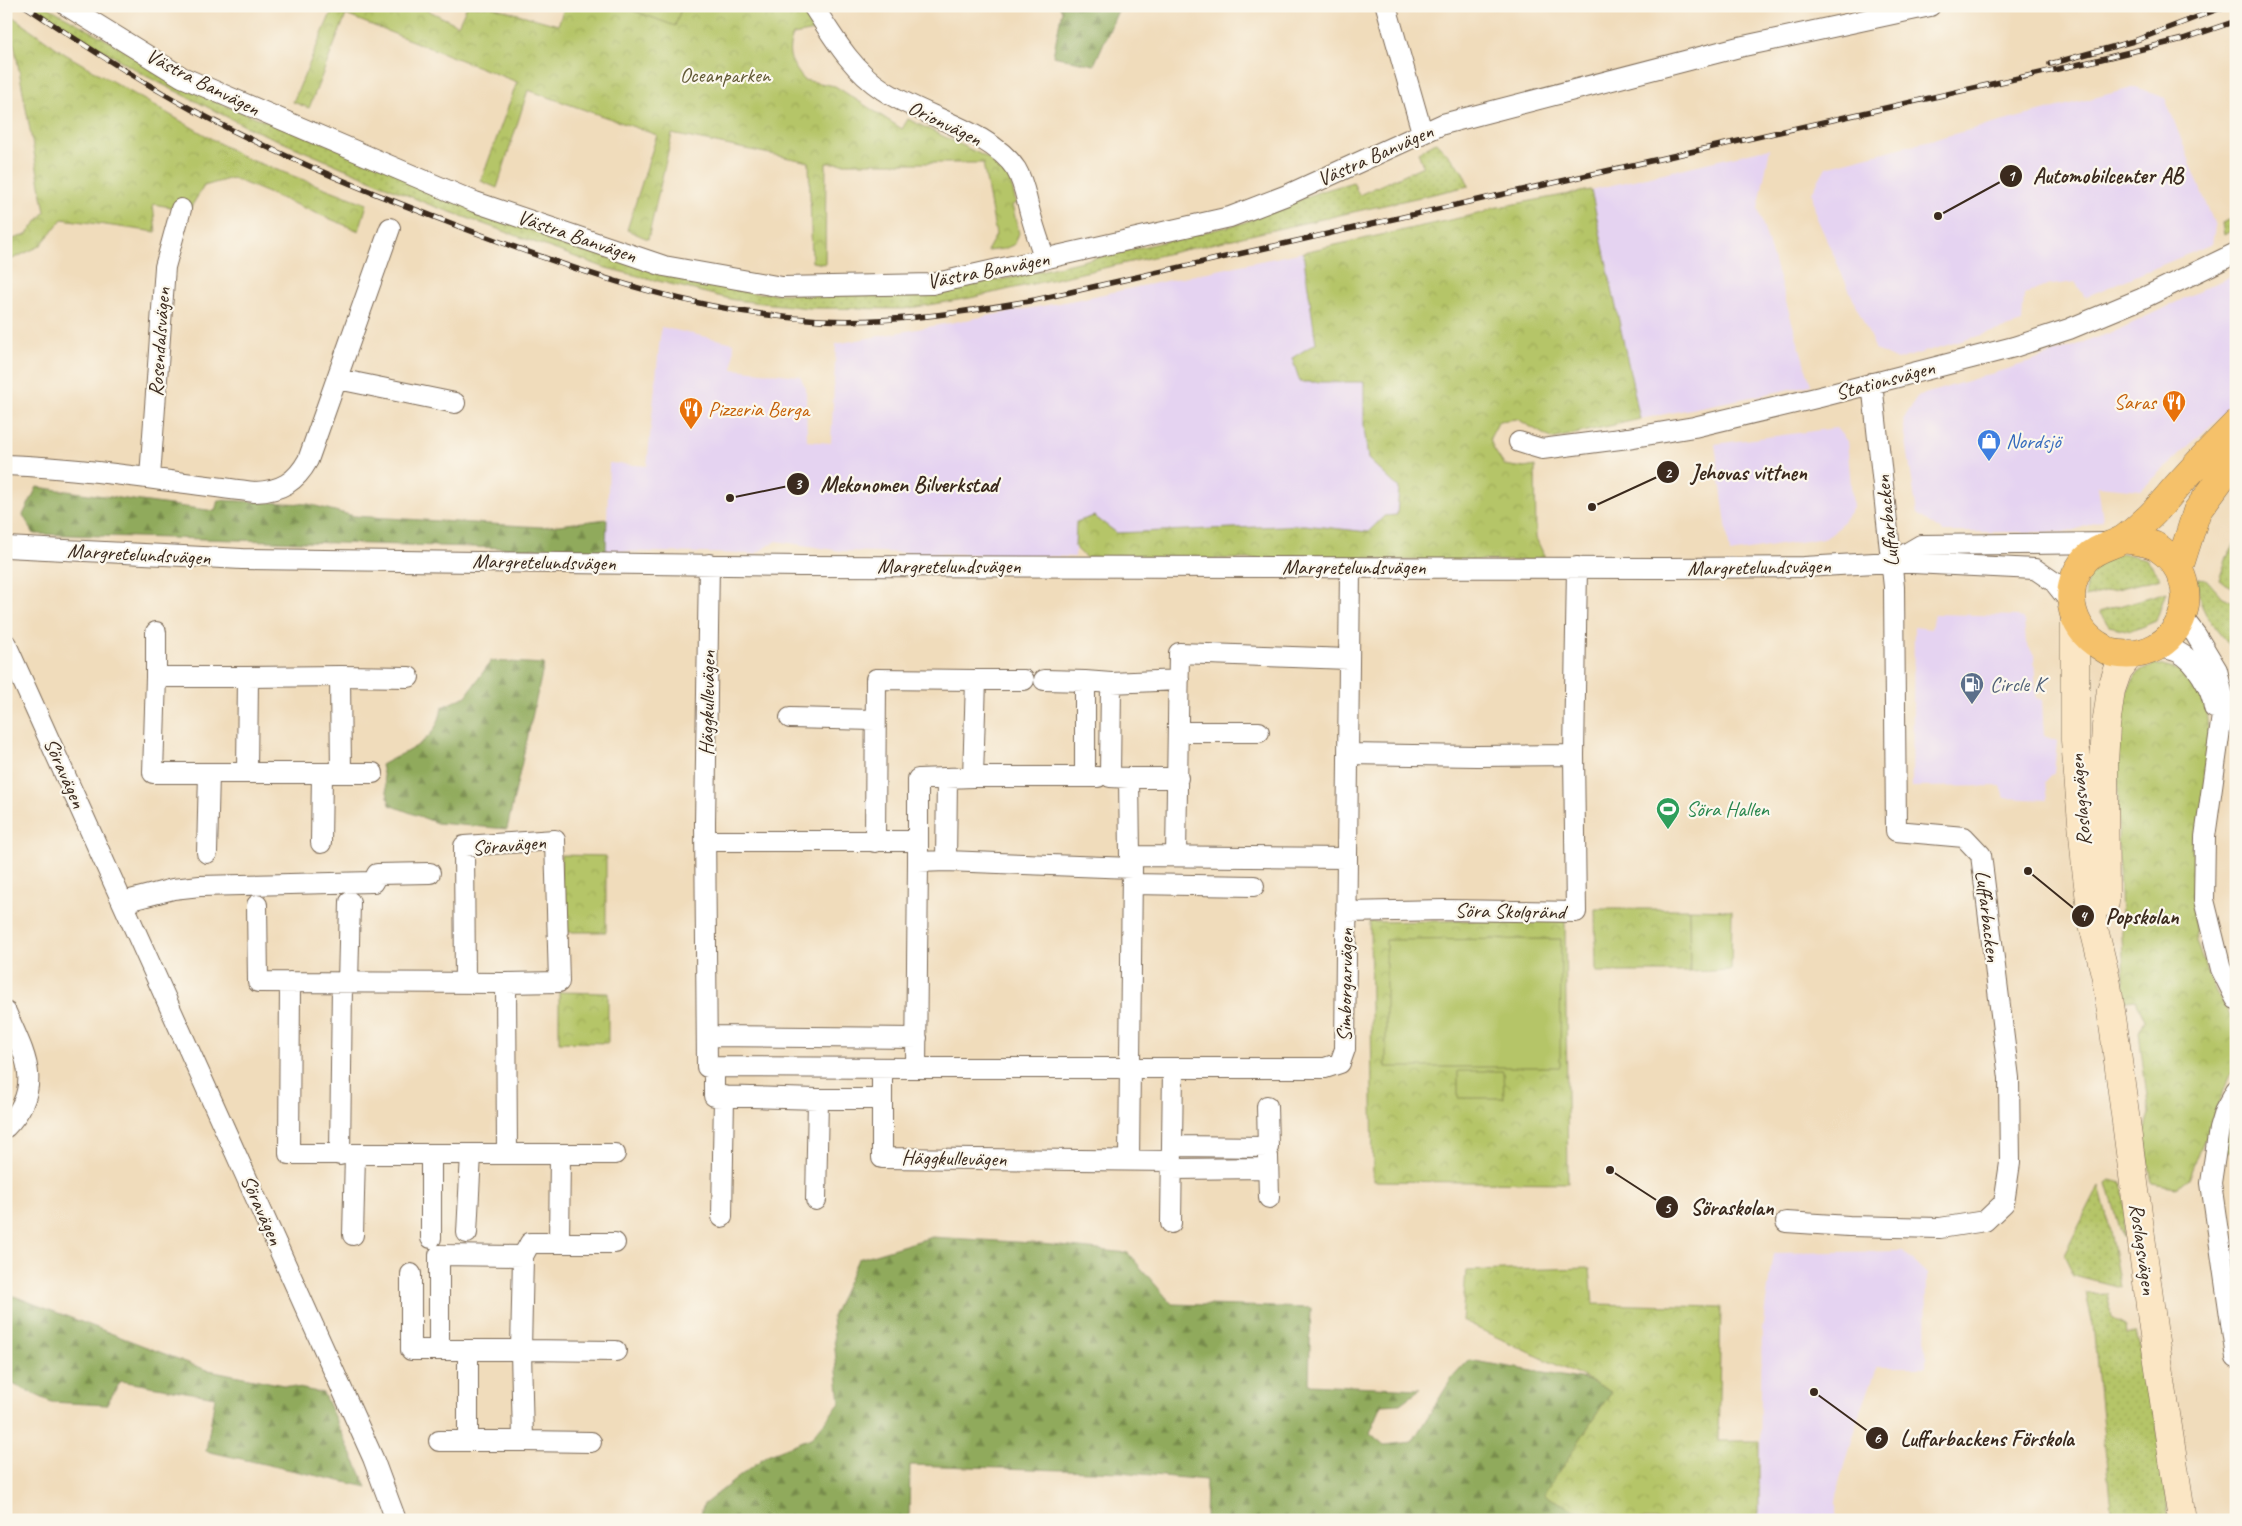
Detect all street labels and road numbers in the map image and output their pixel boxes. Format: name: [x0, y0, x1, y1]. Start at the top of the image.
street label: Västra Banvägen: [142, 42, 265, 122]
street label: Orionvägen: [904, 94, 987, 152]
street label: Västra Banvägen: [1313, 118, 1437, 192]
street label: Västra Banvägen: [514, 204, 640, 269]
street label: Västra Banvägen: [925, 245, 1052, 295]
street label: Rosendalsvägen: [142, 286, 176, 397]
street label: Stationsvägen: [1833, 354, 1938, 406]
street label: Luffarbacken: [1869, 473, 1905, 568]
street label: Margretelundsvägen: [67, 537, 212, 571]
street label: Margretelundsvägen: [472, 548, 617, 576]
street label: Margretelundsvägen: [877, 553, 1021, 579]
street label: Margretelundsvägen: [1687, 553, 1832, 581]
street label: Margretelundsvägen: [1282, 554, 1426, 580]
street label: Häggkullevägen: [693, 650, 721, 756]
street label: Söravägen: [38, 734, 92, 813]
street label: Roslagsvägen: [2063, 752, 2097, 847]
street label: Söravägen: [471, 829, 548, 861]
street label: Luffarbacken: [1969, 869, 2007, 964]
street label: Söra Skolgränd: [1455, 897, 1569, 925]
street label: Simborgarvägen: [1331, 927, 1359, 1042]
street label: Häggkullevägen: [901, 1144, 1007, 1172]
street label: Söravägen: [235, 1171, 289, 1250]
street label: Roslagsvägen: [2124, 1202, 2162, 1297]

